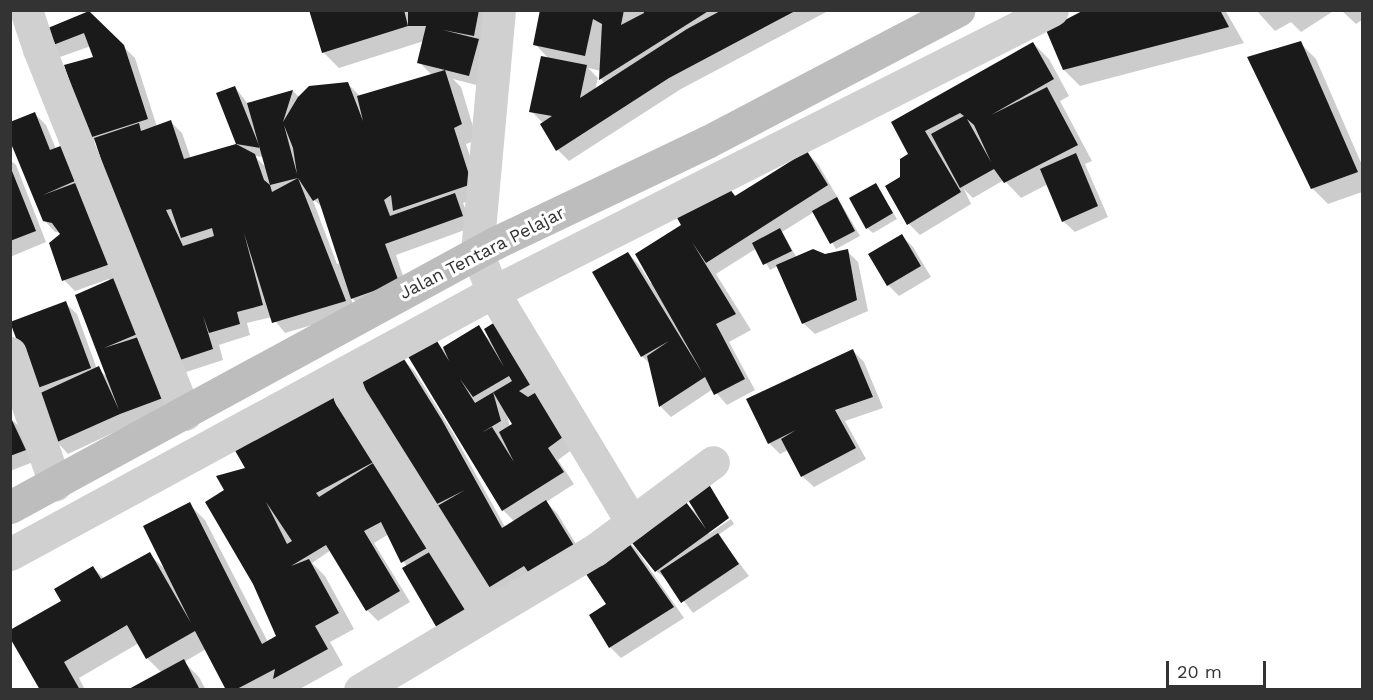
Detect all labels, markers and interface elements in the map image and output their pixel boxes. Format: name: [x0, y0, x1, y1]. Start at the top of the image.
street label: Jalan Tentara Pelajar: [395, 202, 569, 304]
scale bar: [1169, 649, 1270, 687]
text: 20 m: [1177, 661, 1222, 682]

